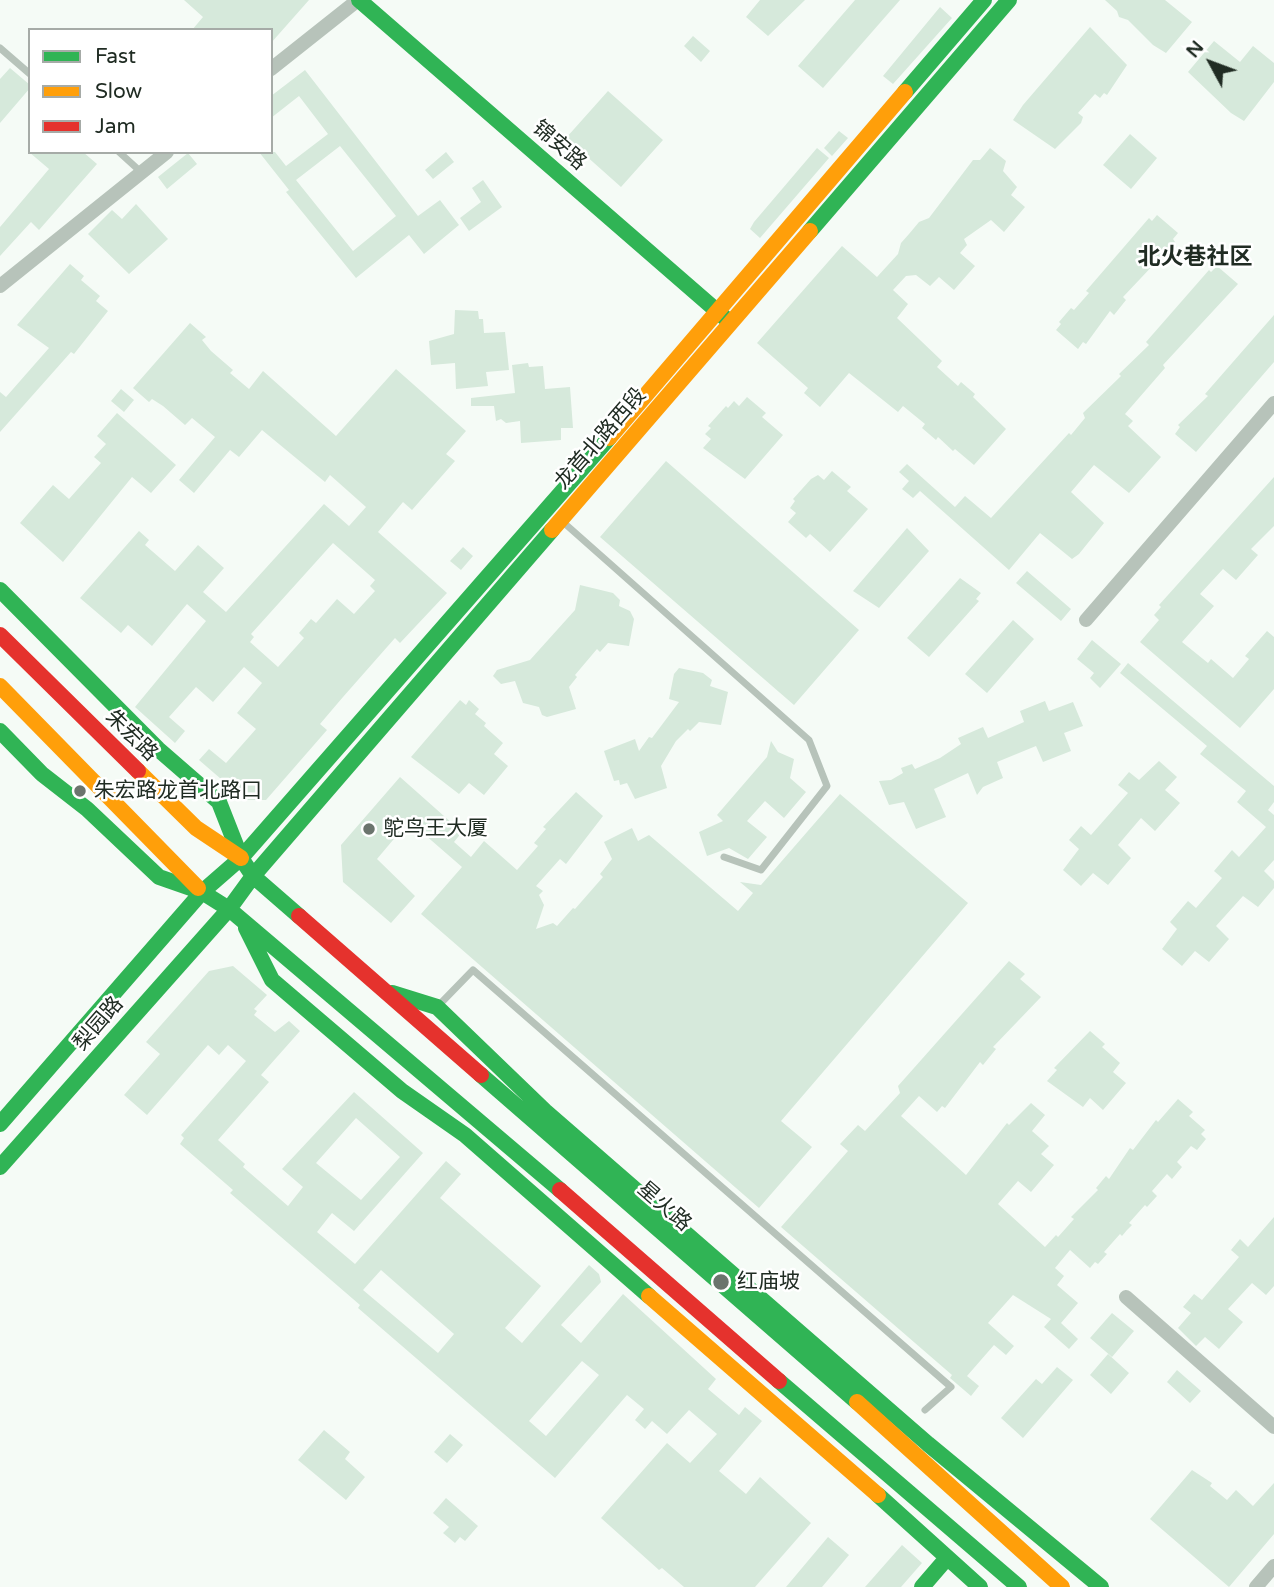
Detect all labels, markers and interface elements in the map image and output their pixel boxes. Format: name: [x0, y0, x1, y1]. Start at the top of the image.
legend: [28, 28, 273, 154]
north arrow: [1176, 28, 1246, 98]
text: N: [1182, 36, 1208, 62]
text: Fast: [95, 44, 136, 69]
text: Slow: [95, 79, 142, 104]
text: Jam: [95, 114, 136, 139]
street label: 锦安路: [527, 116, 591, 176]
district label: 北火巷社区: [1138, 244, 1252, 272]
street label: 龙首北路西段: [550, 383, 652, 495]
street label: 朱宏路: [100, 705, 162, 767]
place label: 朱宏路龙首北路口: [94, 778, 262, 804]
marker: 朱宏路龙首北路口: [72, 783, 88, 799]
place label: 鸵鸟王大厦: [383, 816, 488, 842]
marker: 鸵鸟王大厦: [361, 821, 377, 837]
street label: 梨园路: [69, 992, 129, 1056]
street label: 星火路: [632, 1177, 696, 1237]
place label: 红庙坡: [737, 1269, 800, 1295]
marker: 红庙坡: [711, 1272, 731, 1292]

